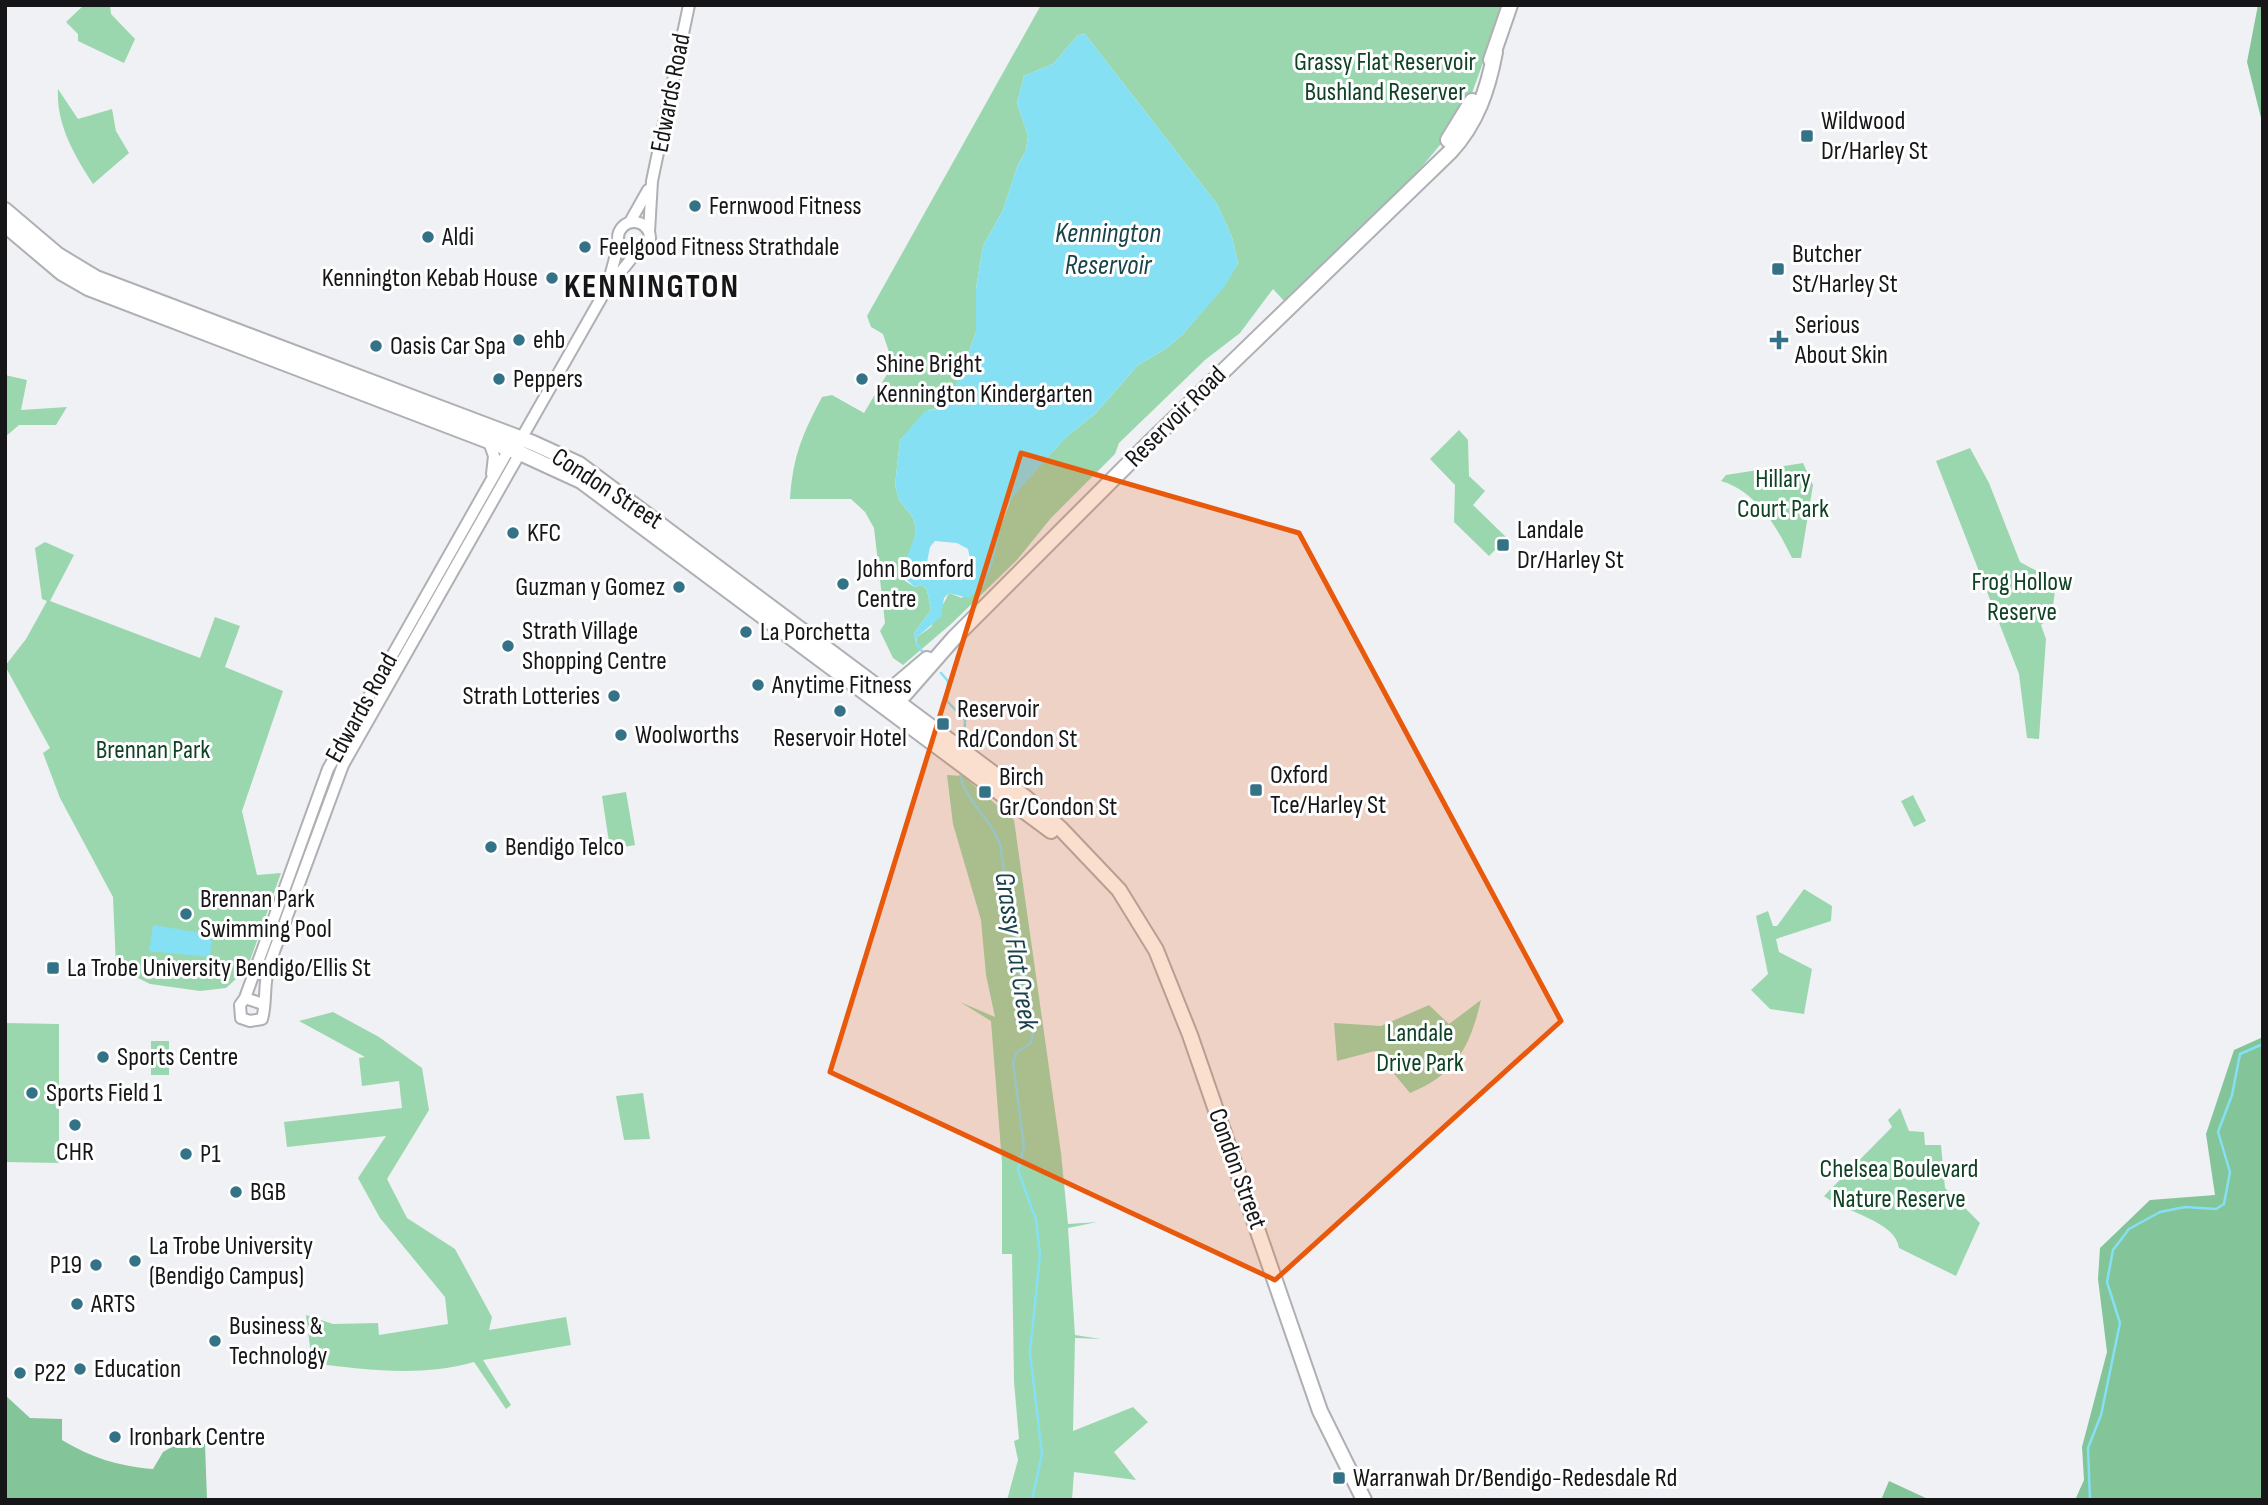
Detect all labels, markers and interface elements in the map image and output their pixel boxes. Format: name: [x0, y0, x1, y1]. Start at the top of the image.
street label: Edwards Road: [644, 31, 698, 155]
park label: Grassy Flat Reservoir Bushland Reserver: [1294, 47, 1476, 108]
place label: Wildwood Dr/Harley St: [1821, 106, 1928, 167]
marker: Wildwood Dr/Harley St: [1799, 128, 1815, 144]
place label: Fernwood Fitness: [709, 191, 862, 222]
marker: Fernwood Fitness: [687, 198, 703, 214]
water label: Kennington Reservoir: [1055, 217, 1161, 282]
place label: Aldi: [441, 222, 474, 253]
marker: Aldi: [420, 229, 436, 245]
place label: Feelgood Fitness Strathdale: [599, 232, 839, 263]
marker: Feelgood Fitness Strathdale: [577, 239, 593, 255]
place label: Butcher St/Harley St: [1792, 239, 1898, 300]
marker: Butcher St/Harley St: [1770, 261, 1786, 277]
place label: Kennington Kebab House: [322, 263, 538, 294]
district label: KENNINGTON: [564, 267, 740, 307]
marker: Kennington Kebab House: [544, 270, 560, 286]
place label: Serious About Skin: [1794, 310, 1888, 371]
place label: ehb: [533, 325, 565, 356]
marker: Serious About Skin: [1769, 330, 1789, 350]
place label: Oasis Car Spa: [390, 331, 506, 362]
marker: ehb: [511, 332, 527, 348]
marker: Oasis Car Spa: [368, 338, 384, 354]
place label: Shine Bright Kennington Kindergarten: [876, 349, 1093, 410]
street label: Reservoir Road: [1119, 360, 1233, 474]
place label: Peppers: [513, 364, 583, 395]
marker: Peppers: [491, 371, 507, 387]
marker: Shine Bright Kennington Kindergarten: [854, 371, 870, 387]
street label: Condon Street: [546, 442, 668, 536]
park label: Hillary Court Park: [1737, 464, 1829, 525]
place label: Landale Dr/Harley St: [1517, 515, 1624, 576]
place label: KFC: [527, 518, 561, 549]
marker: KFC: [505, 525, 521, 541]
marker: Landale Dr/Harley St: [1495, 537, 1511, 553]
place label: John Bomford Centre: [856, 554, 974, 615]
park label: Frog Hollow Reserve: [1971, 567, 2073, 628]
place label: Guzman y Gomez: [515, 572, 665, 603]
marker: John Bomford Centre: [835, 576, 851, 592]
marker: Guzman y Gomez: [671, 579, 687, 595]
place label: Strath Village Shopping Centre: [522, 616, 667, 677]
place label: La Porchetta: [760, 617, 870, 648]
marker: La Porchetta: [738, 624, 754, 640]
marker: Strath Village Shopping Centre: [500, 638, 516, 654]
street label: Edwards Road: [319, 648, 405, 768]
place label: Anytime Fitness: [771, 670, 912, 701]
marker: Anytime Fitness: [750, 677, 766, 693]
place label: Strath Lotteries: [462, 681, 600, 712]
marker: Strath Lotteries: [606, 688, 622, 704]
place label: Reservoir Rd/Condon St: [957, 694, 1077, 755]
marker: Reservoir Hotel: [832, 703, 848, 719]
marker: Reservoir Rd/Condon St: [935, 716, 951, 732]
place label: Woolworths: [635, 720, 739, 751]
place label: Reservoir Hotel: [773, 723, 907, 754]
marker: Woolworths: [613, 727, 629, 743]
park label: Brennan Park: [96, 735, 210, 766]
place label: Oxford Tce/Harley St: [1270, 760, 1386, 821]
place label: Birch Gr/Condon St: [999, 762, 1117, 823]
marker: Oxford Tce/Harley St: [1248, 782, 1264, 798]
marker: Birch Gr/Condon St: [977, 784, 993, 800]
place label: Bendigo Telco: [505, 832, 624, 863]
marker: Bendigo Telco: [483, 839, 499, 855]
water label: Grassy Flat Creek: [987, 870, 1045, 1034]
place label: Brennan Park Swimming Pool: [200, 884, 332, 945]
marker: Brennan Park Swimming Pool: [178, 906, 194, 922]
place label: La Trobe University Bendigo/Ellis St: [67, 953, 371, 984]
marker: La Trobe University Bendigo/Ellis St: [45, 960, 61, 976]
park label: Landale Drive Park: [1376, 1018, 1464, 1079]
place label: Sports Centre: [117, 1042, 238, 1073]
marker: Sports Centre: [95, 1049, 111, 1065]
place label: Sports Field 1: [46, 1078, 162, 1109]
marker: Sports Field 1: [24, 1085, 40, 1101]
street label: Condon Street: [1201, 1104, 1273, 1234]
marker: CHR: [67, 1117, 83, 1133]
place label: CHR: [56, 1137, 94, 1168]
place label: P1: [200, 1139, 221, 1170]
marker: P1: [178, 1146, 194, 1162]
park label: Chelsea Boulevard Nature Reserve: [1820, 1154, 1978, 1215]
place label: BGB: [250, 1177, 286, 1208]
marker: BGB: [228, 1184, 244, 1200]
place label: La Trobe University (Bendigo Campus): [149, 1231, 313, 1292]
place label: P19: [50, 1250, 82, 1281]
marker: La Trobe University (Bendigo Campus): [127, 1253, 143, 1269]
marker: P19: [88, 1257, 104, 1273]
place label: ARTS: [90, 1289, 135, 1320]
marker: ARTS: [69, 1296, 85, 1312]
place label: Business & Technology: [229, 1311, 327, 1372]
marker: Business & Technology: [207, 1333, 223, 1349]
place label: Education: [94, 1354, 181, 1385]
place label: P22: [34, 1358, 66, 1389]
marker: Education: [72, 1361, 88, 1377]
marker: P22: [12, 1365, 28, 1381]
place label: Ironbark Centre: [129, 1422, 265, 1453]
marker: Ironbark Centre: [107, 1429, 123, 1445]
place label: Warranwah Dr/Bendigo-Redesdale Rd: [1353, 1463, 1677, 1494]
marker: Warranwah Dr/Bendigo-Redesdale Rd: [1331, 1470, 1347, 1486]

